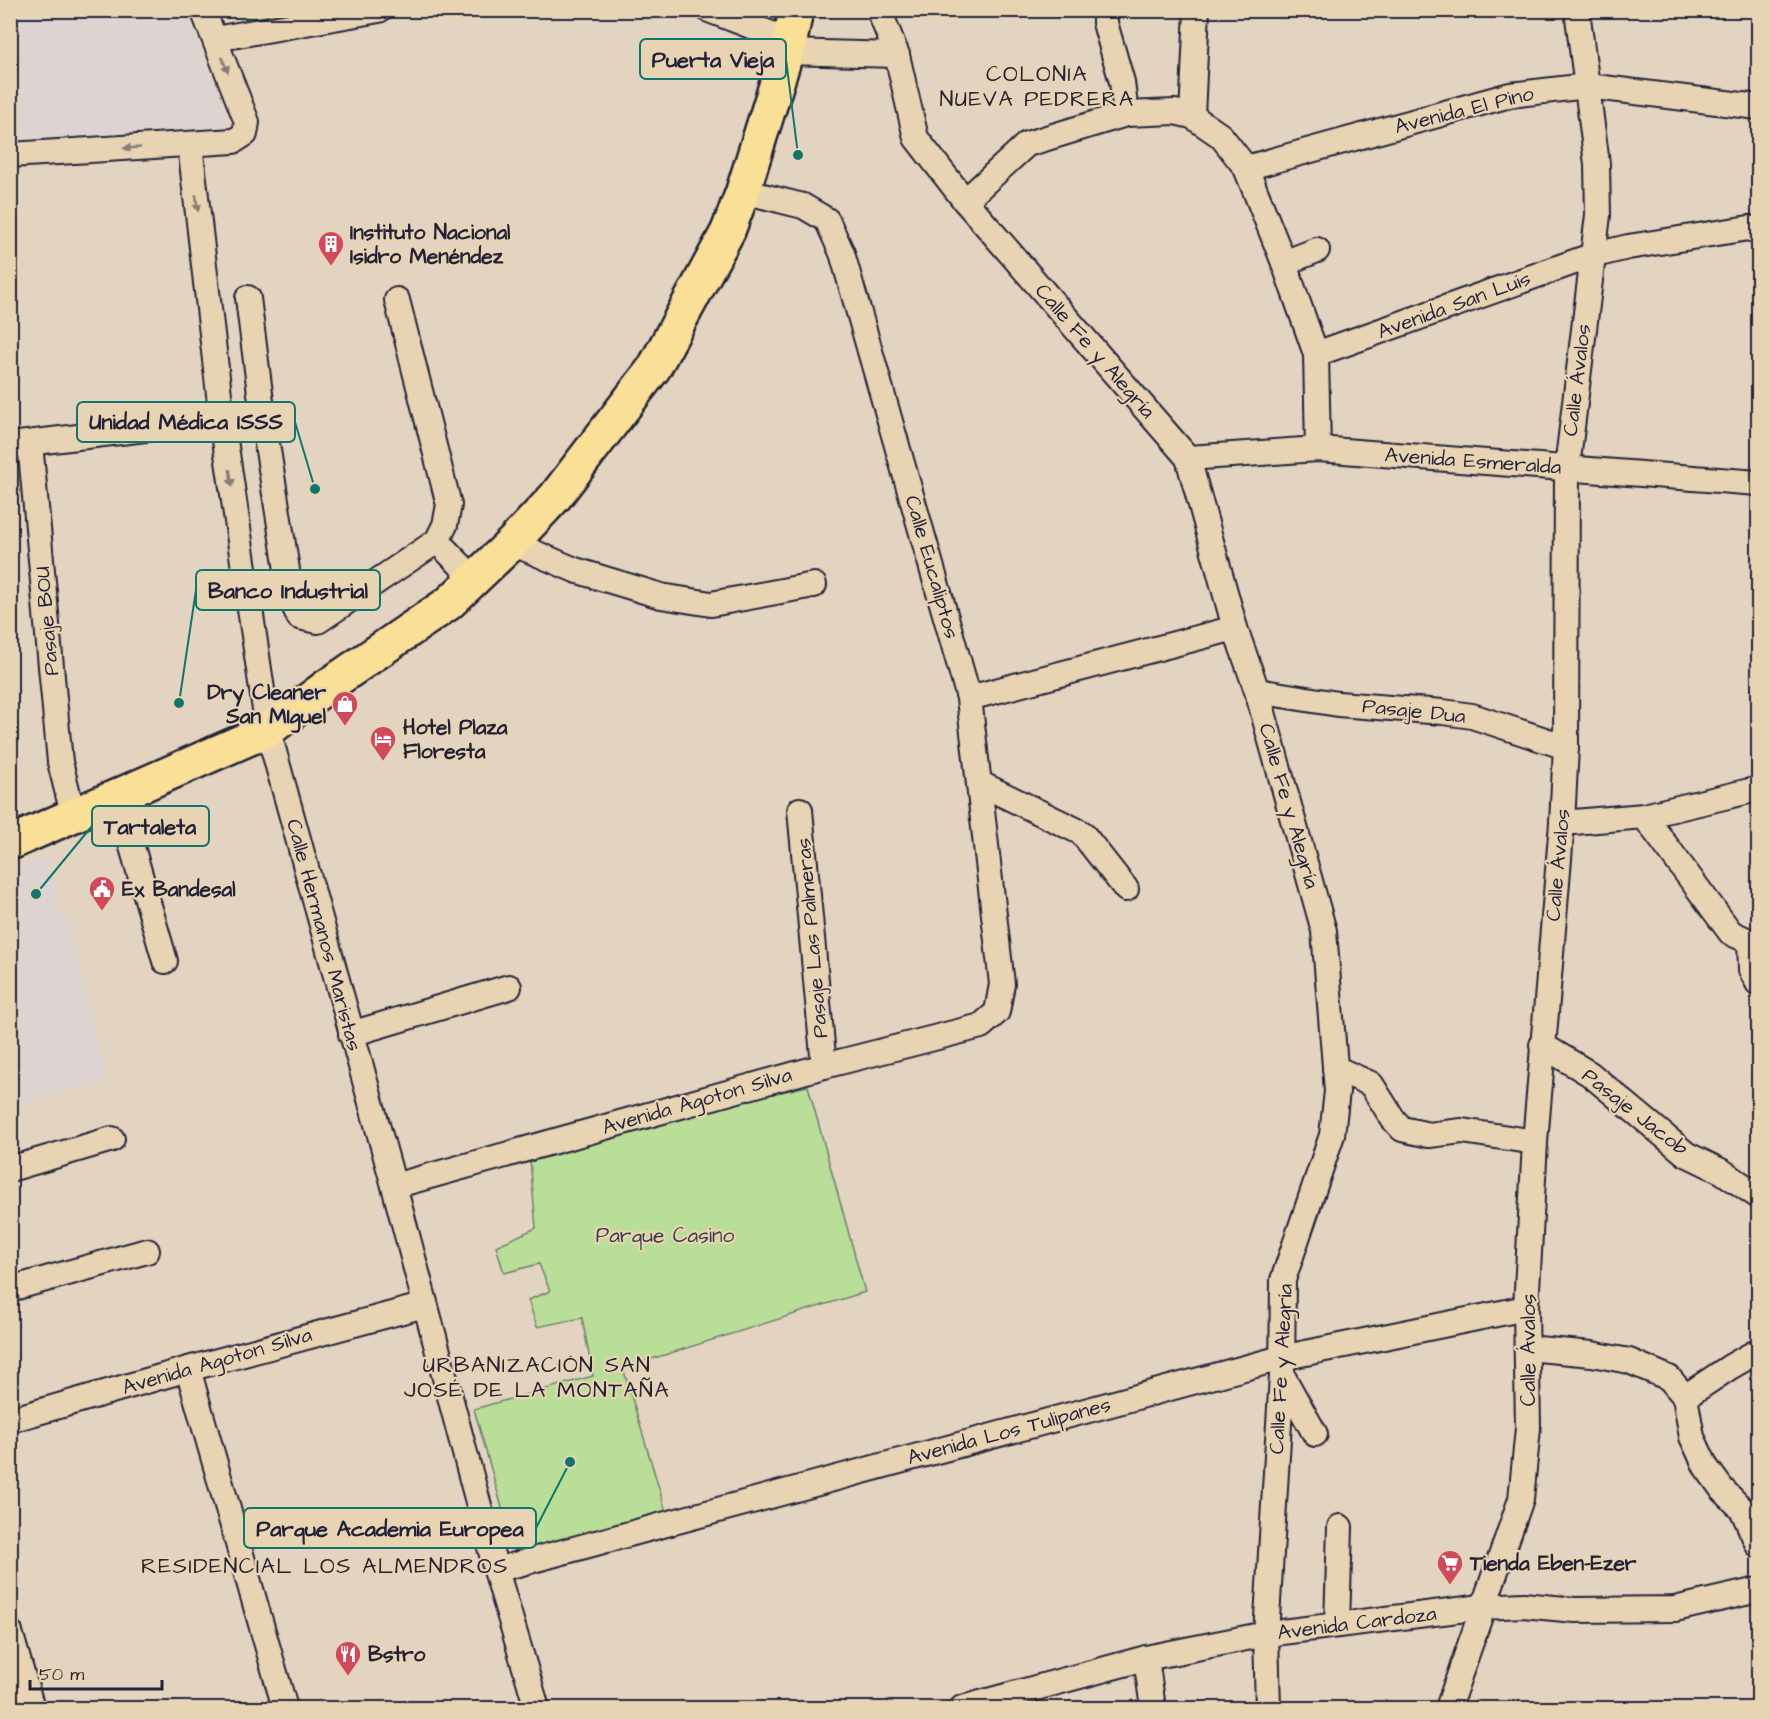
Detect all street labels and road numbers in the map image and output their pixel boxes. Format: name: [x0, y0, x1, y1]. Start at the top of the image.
street label: Avenida El Pino: [1391, 79, 1537, 141]
street label: Avenida San Luis: [1373, 264, 1535, 346]
street label: Calle Fe y Alegría: [1027, 277, 1162, 426]
street label: Calle Ávalos: [1556, 322, 1598, 438]
street label: Avenida Esmeralda: [1384, 440, 1563, 482]
street label: Calle Eucaliptos: [897, 492, 966, 642]
street label: Pasaje BOU: [28, 565, 66, 677]
street label: Pasaje Dua: [1361, 691, 1467, 731]
street label: Calle Fe y Alegría: [1250, 720, 1327, 893]
street label: Calle Ávalos: [1539, 808, 1577, 922]
street label: Calle Hermanos Maristas: [279, 816, 369, 1054]
street label: Pasaje Las Palmeras: [789, 837, 835, 1039]
street label: Avenida Agoton Silva: [599, 1060, 796, 1144]
street label: Pasaje Jacob: [1576, 1061, 1694, 1163]
street label: Calle Fe y Alegría: [1262, 1283, 1302, 1455]
street label: Calle Ávalos: [1514, 1294, 1543, 1406]
street label: Avenida Agoton Silva: [119, 1320, 316, 1404]
street label: Avenida Los Tulipanes: [904, 1390, 1114, 1473]
street label: Avenida Cardoza: [1276, 1599, 1439, 1647]

